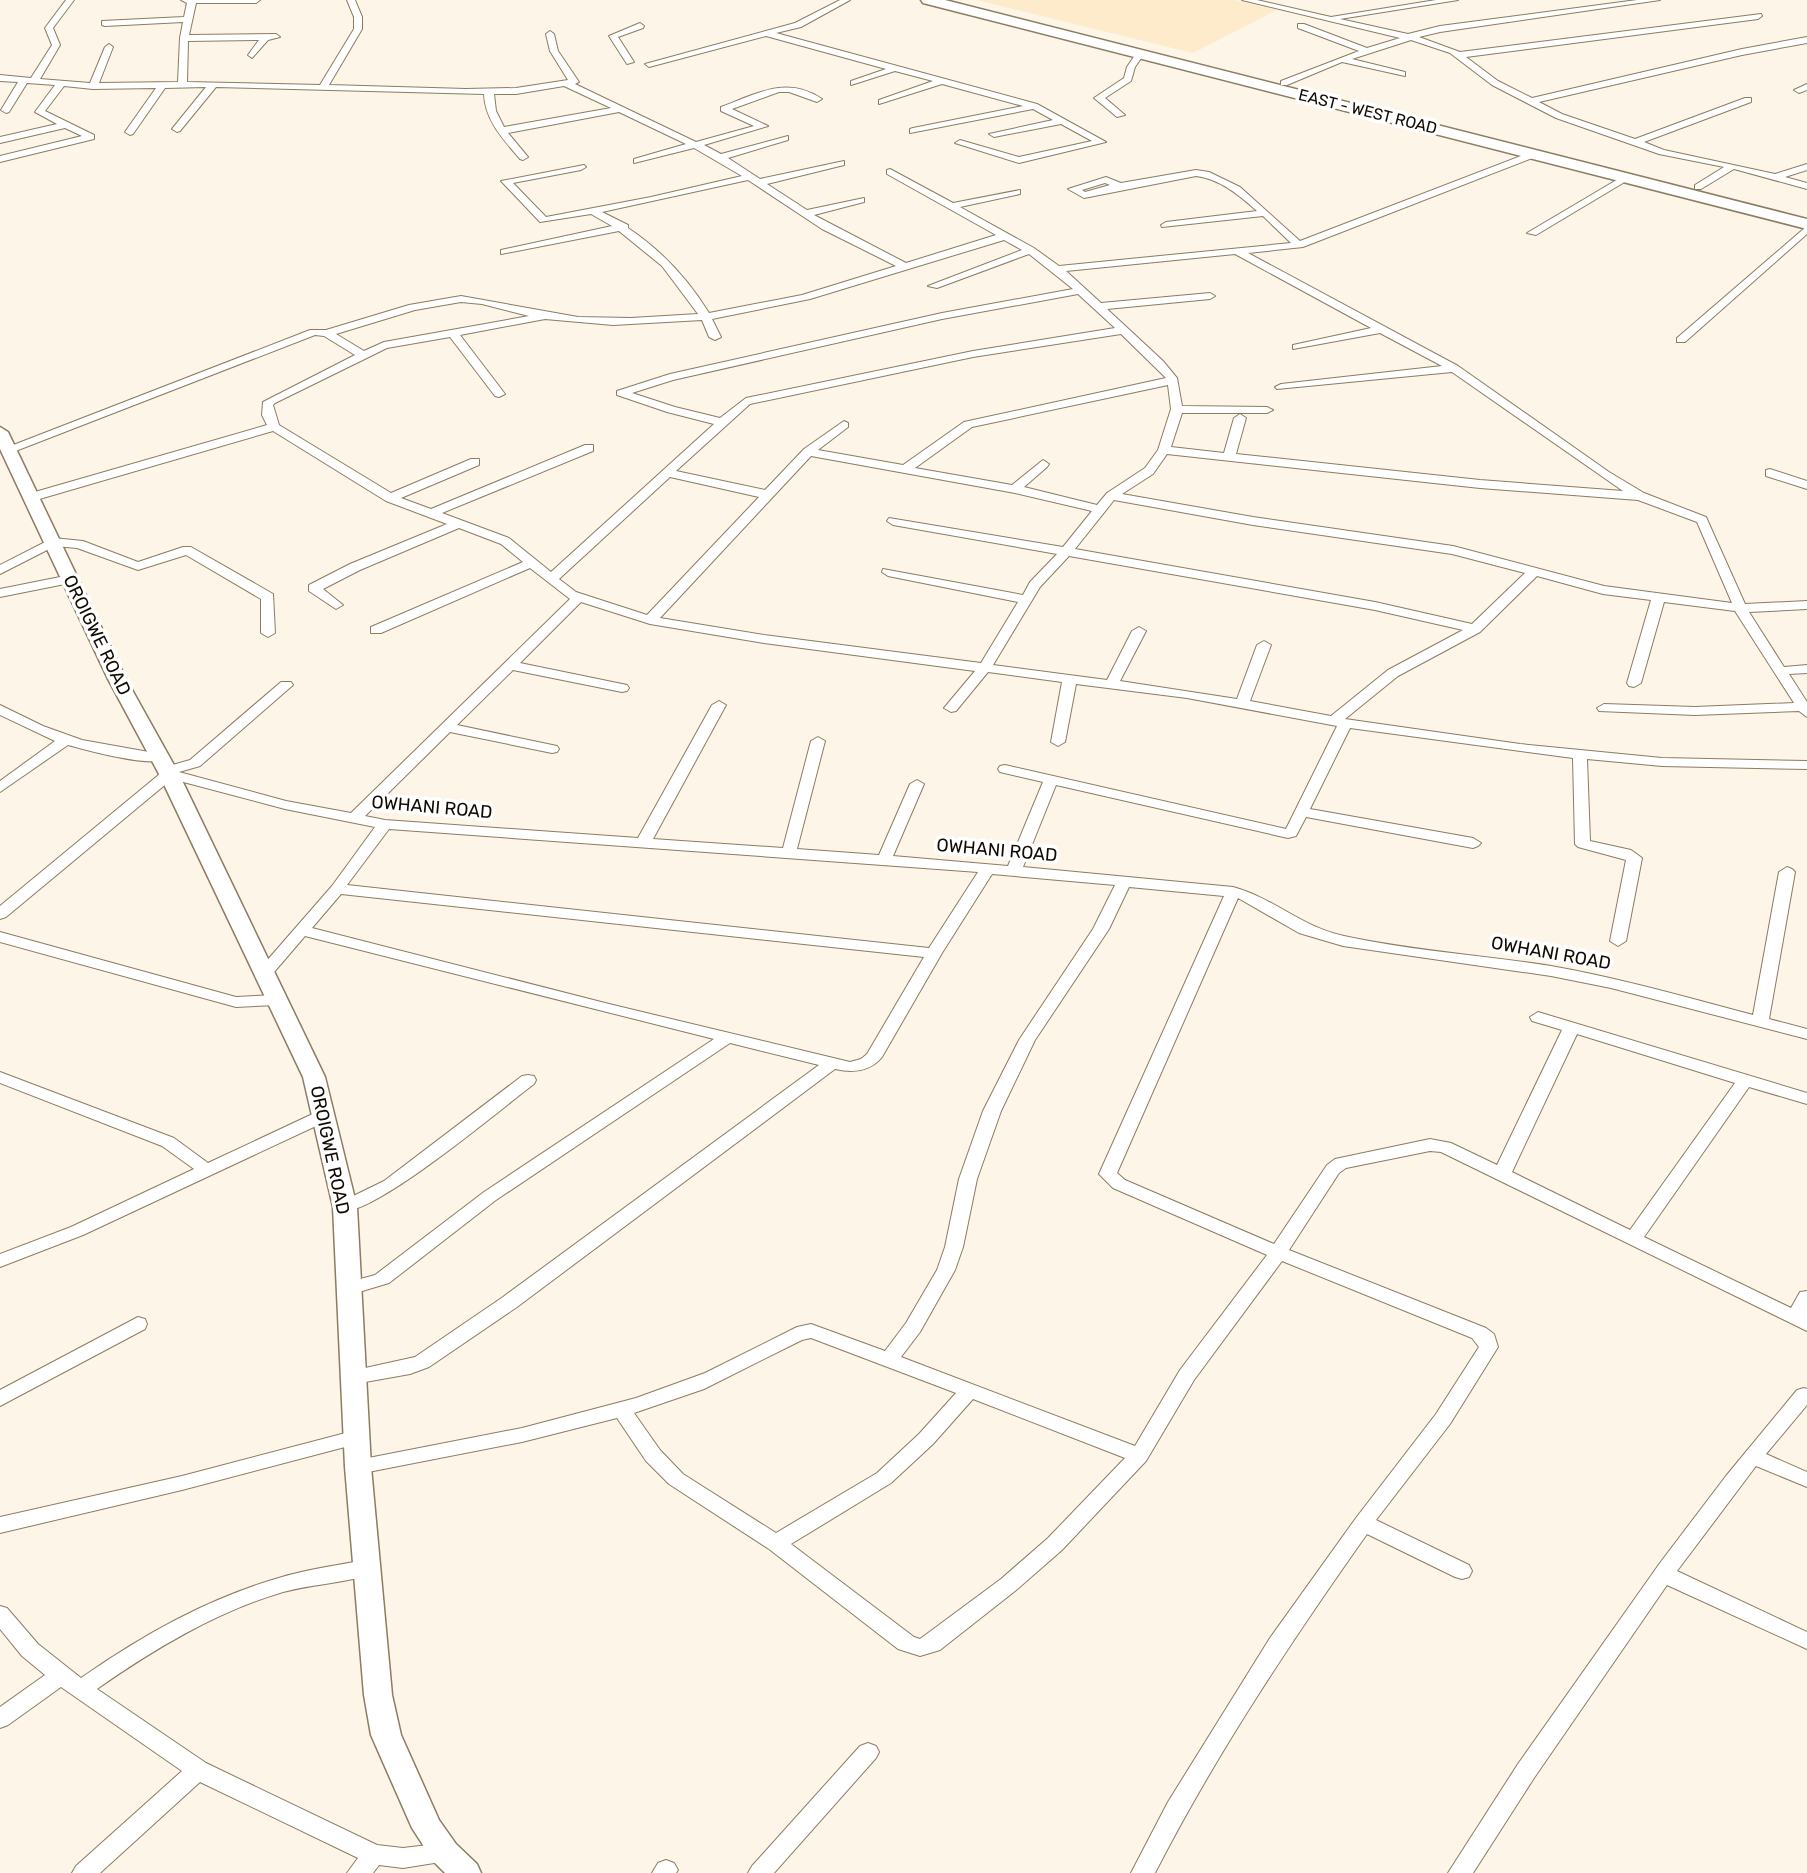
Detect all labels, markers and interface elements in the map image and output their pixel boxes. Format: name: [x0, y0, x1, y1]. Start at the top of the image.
street label: EAST - WEST ROAD: [1297, 85, 1439, 138]
street label: OROIGWE ROAD: [58, 571, 136, 699]
street label: OWHANI ROAD: [371, 791, 493, 823]
street label: OWHANI ROAD: [936, 834, 1058, 866]
street label: OWHANI ROAD: [1489, 932, 1613, 974]
street label: OROIGWE ROAD: [306, 1084, 354, 1216]

